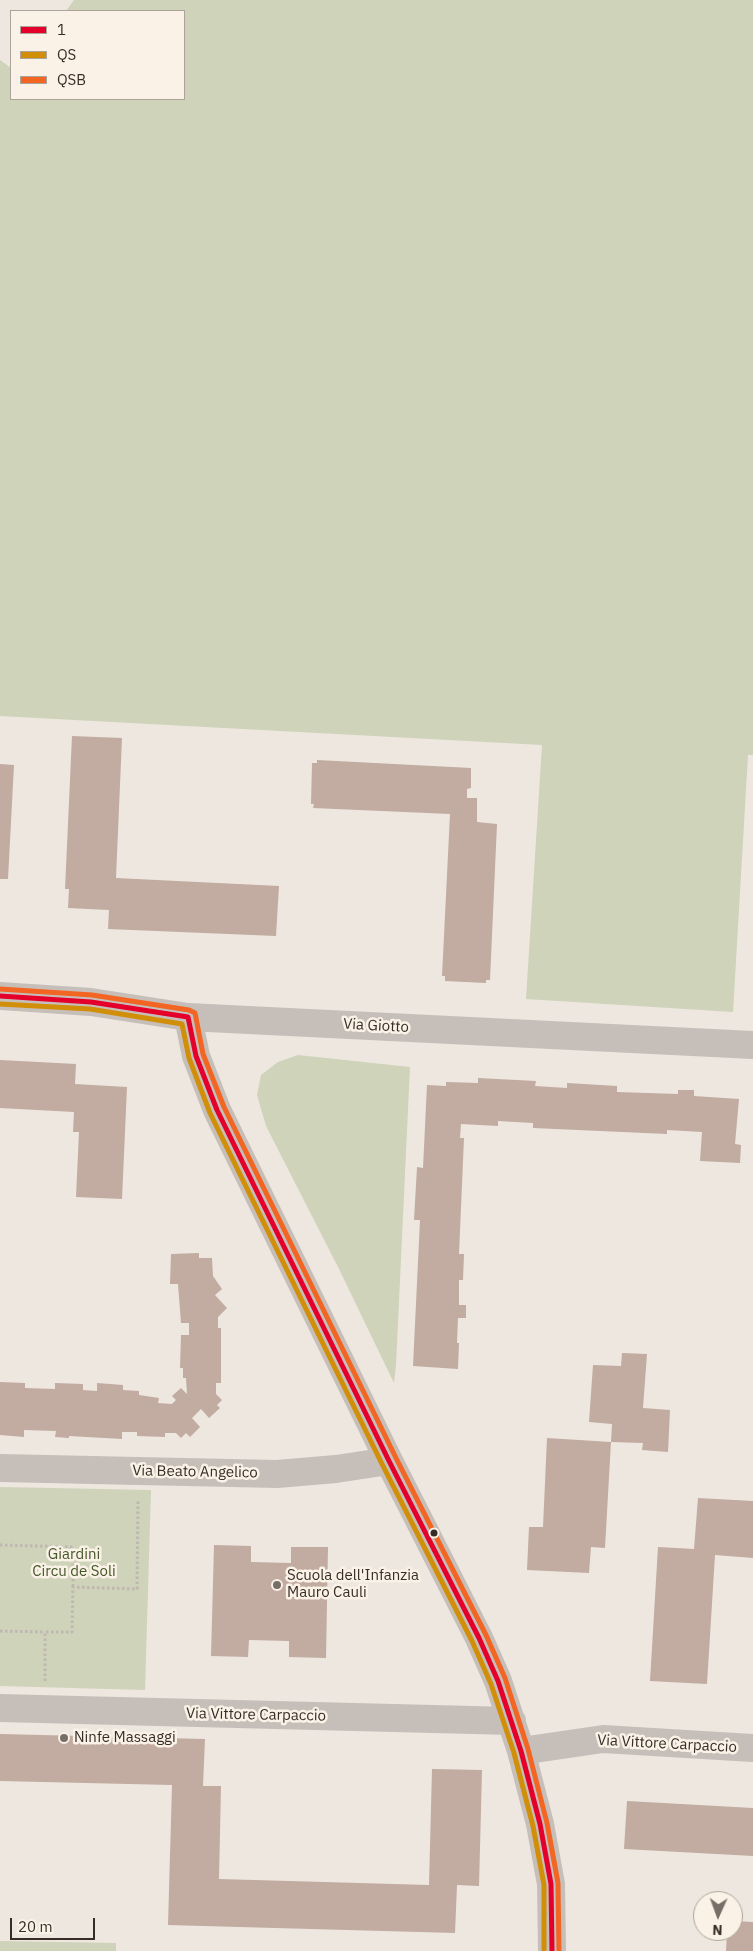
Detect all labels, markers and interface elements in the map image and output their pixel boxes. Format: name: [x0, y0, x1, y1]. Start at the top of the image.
legend: [10, 10, 185, 100]
text: 1: [57, 20, 66, 39]
text: QS: [57, 45, 76, 64]
text: QSB: [57, 70, 86, 89]
street label: Via Giotto: [343, 1015, 409, 1037]
street label: Via Beato Angelico: [132, 1462, 258, 1482]
unlabelled marker: [429, 1528, 439, 1538]
park label: Giardini Circu de Soli: [32, 1546, 116, 1581]
place label: Scuola dell'Infanzia Mauro Cauli: [287, 1567, 419, 1602]
marker: Scuola dell'Infanzia Mauro Cauli: [271, 1579, 283, 1591]
street label: Via Vittore Carpaccio: [186, 1705, 326, 1725]
place label: Ninfe Massaggi: [74, 1729, 176, 1747]
street label: Via Vittore Carpaccio: [597, 1731, 737, 1757]
marker: Ninfe Massaggi: [58, 1732, 70, 1744]
north arrow: [693, 1891, 743, 1941]
scale bar: [12, 1908, 98, 1940]
text: 20 m: [18, 1917, 53, 1936]
text: N: [712, 1921, 723, 1939]

